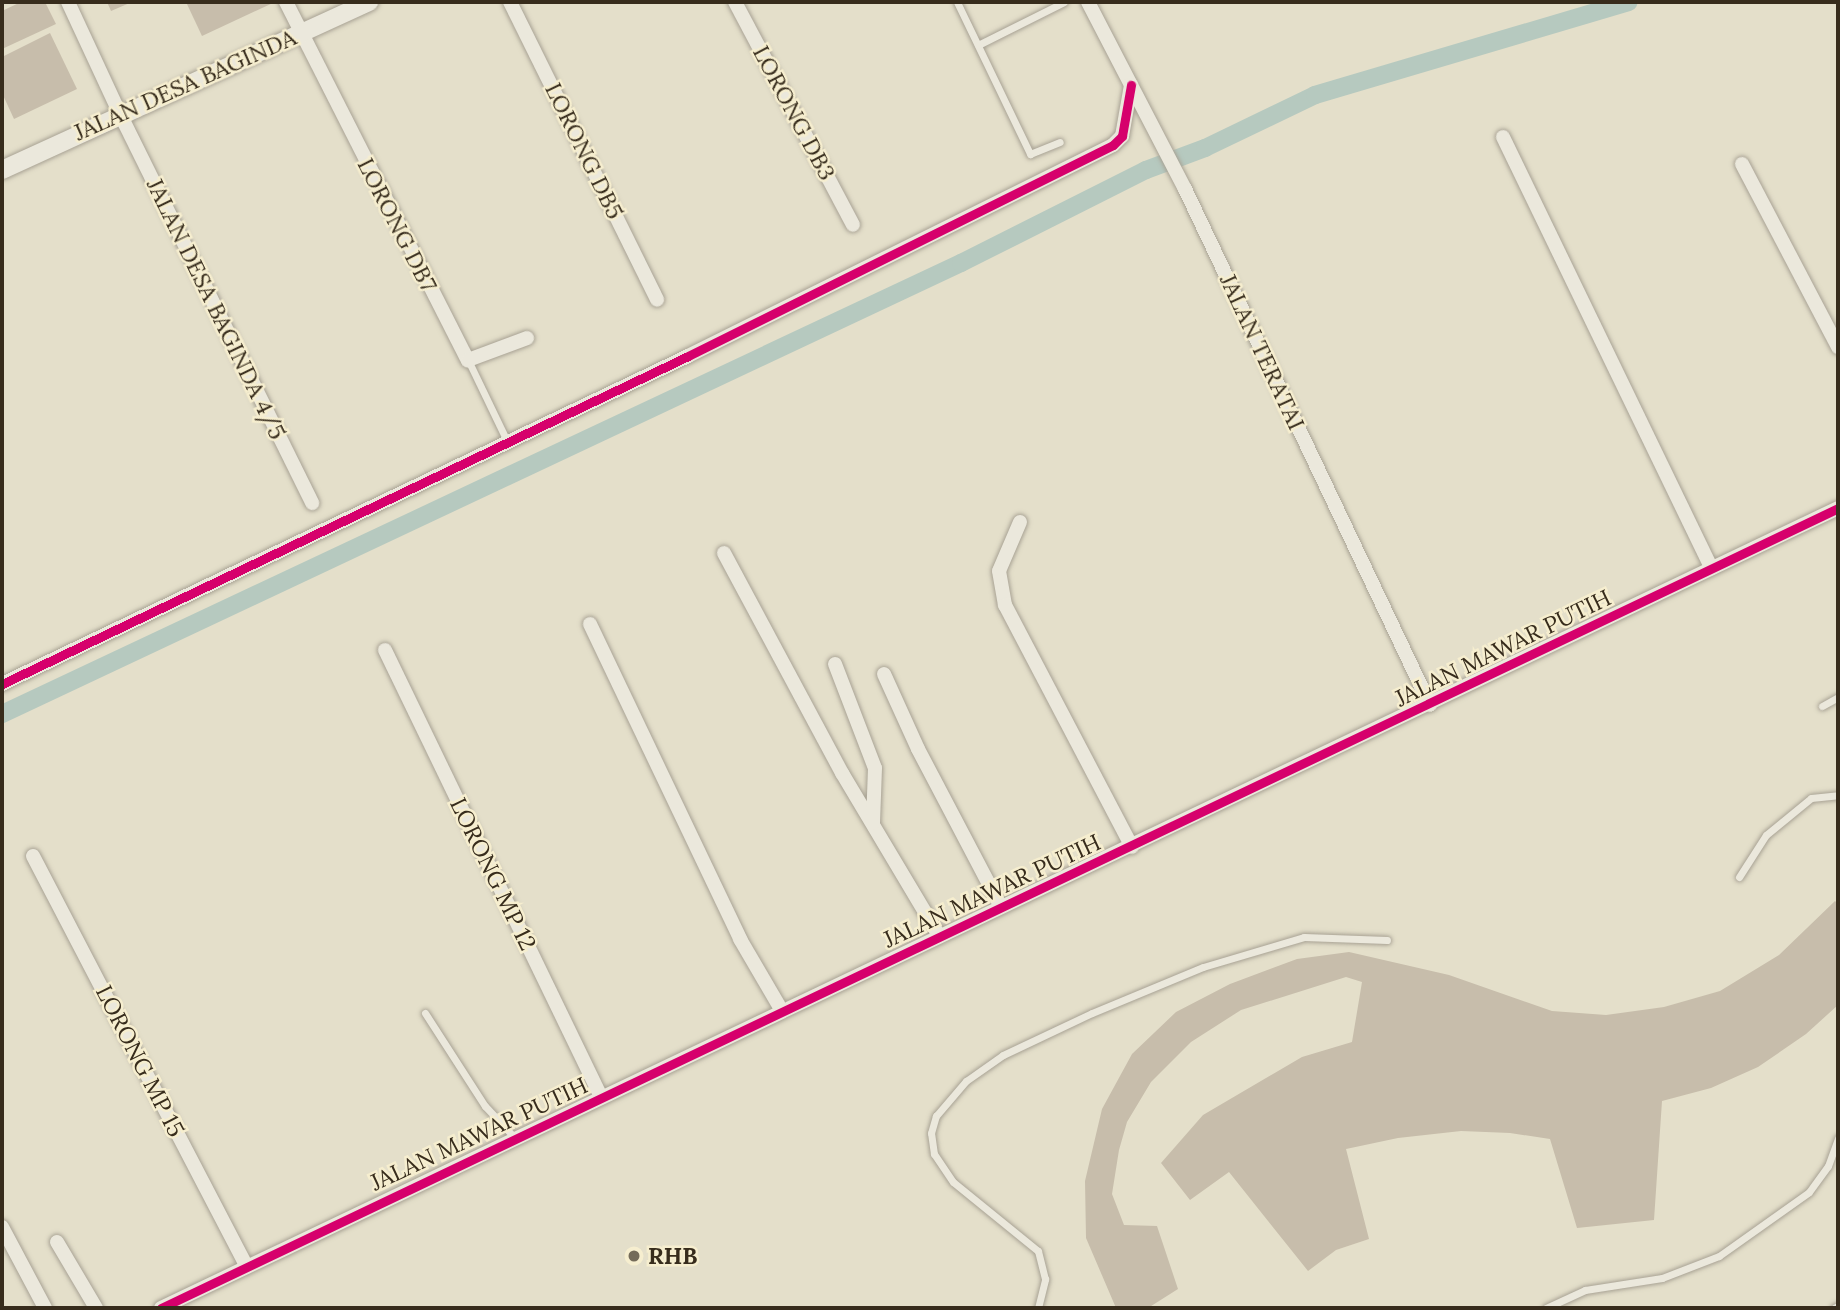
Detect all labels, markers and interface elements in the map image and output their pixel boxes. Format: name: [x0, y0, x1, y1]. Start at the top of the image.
street label: JALAN DESA BAGINDA: [70, 23, 300, 147]
street label: LORONG DB3: [747, 41, 841, 185]
street label: LORONG DB5: [539, 78, 629, 224]
street label: LORONG DB7: [352, 154, 442, 296]
street label: JALAN DESA BAGINDA 4/5: [141, 174, 291, 444]
street label: JALAN TERATAI: [1214, 270, 1310, 434]
street label: JALAN MAWAR PUTIH: [1391, 584, 1615, 712]
street label: LORONG MP 12: [444, 793, 542, 955]
street label: JALAN MAWAR PUTIH: [879, 828, 1105, 954]
street label: LORONG MP 15: [90, 981, 190, 1141]
street label: JALAN MAWAR PUTIH: [366, 1071, 592, 1197]
place label: RHB: [648, 1242, 698, 1270]
marker: RHB: [626, 1248, 642, 1264]

